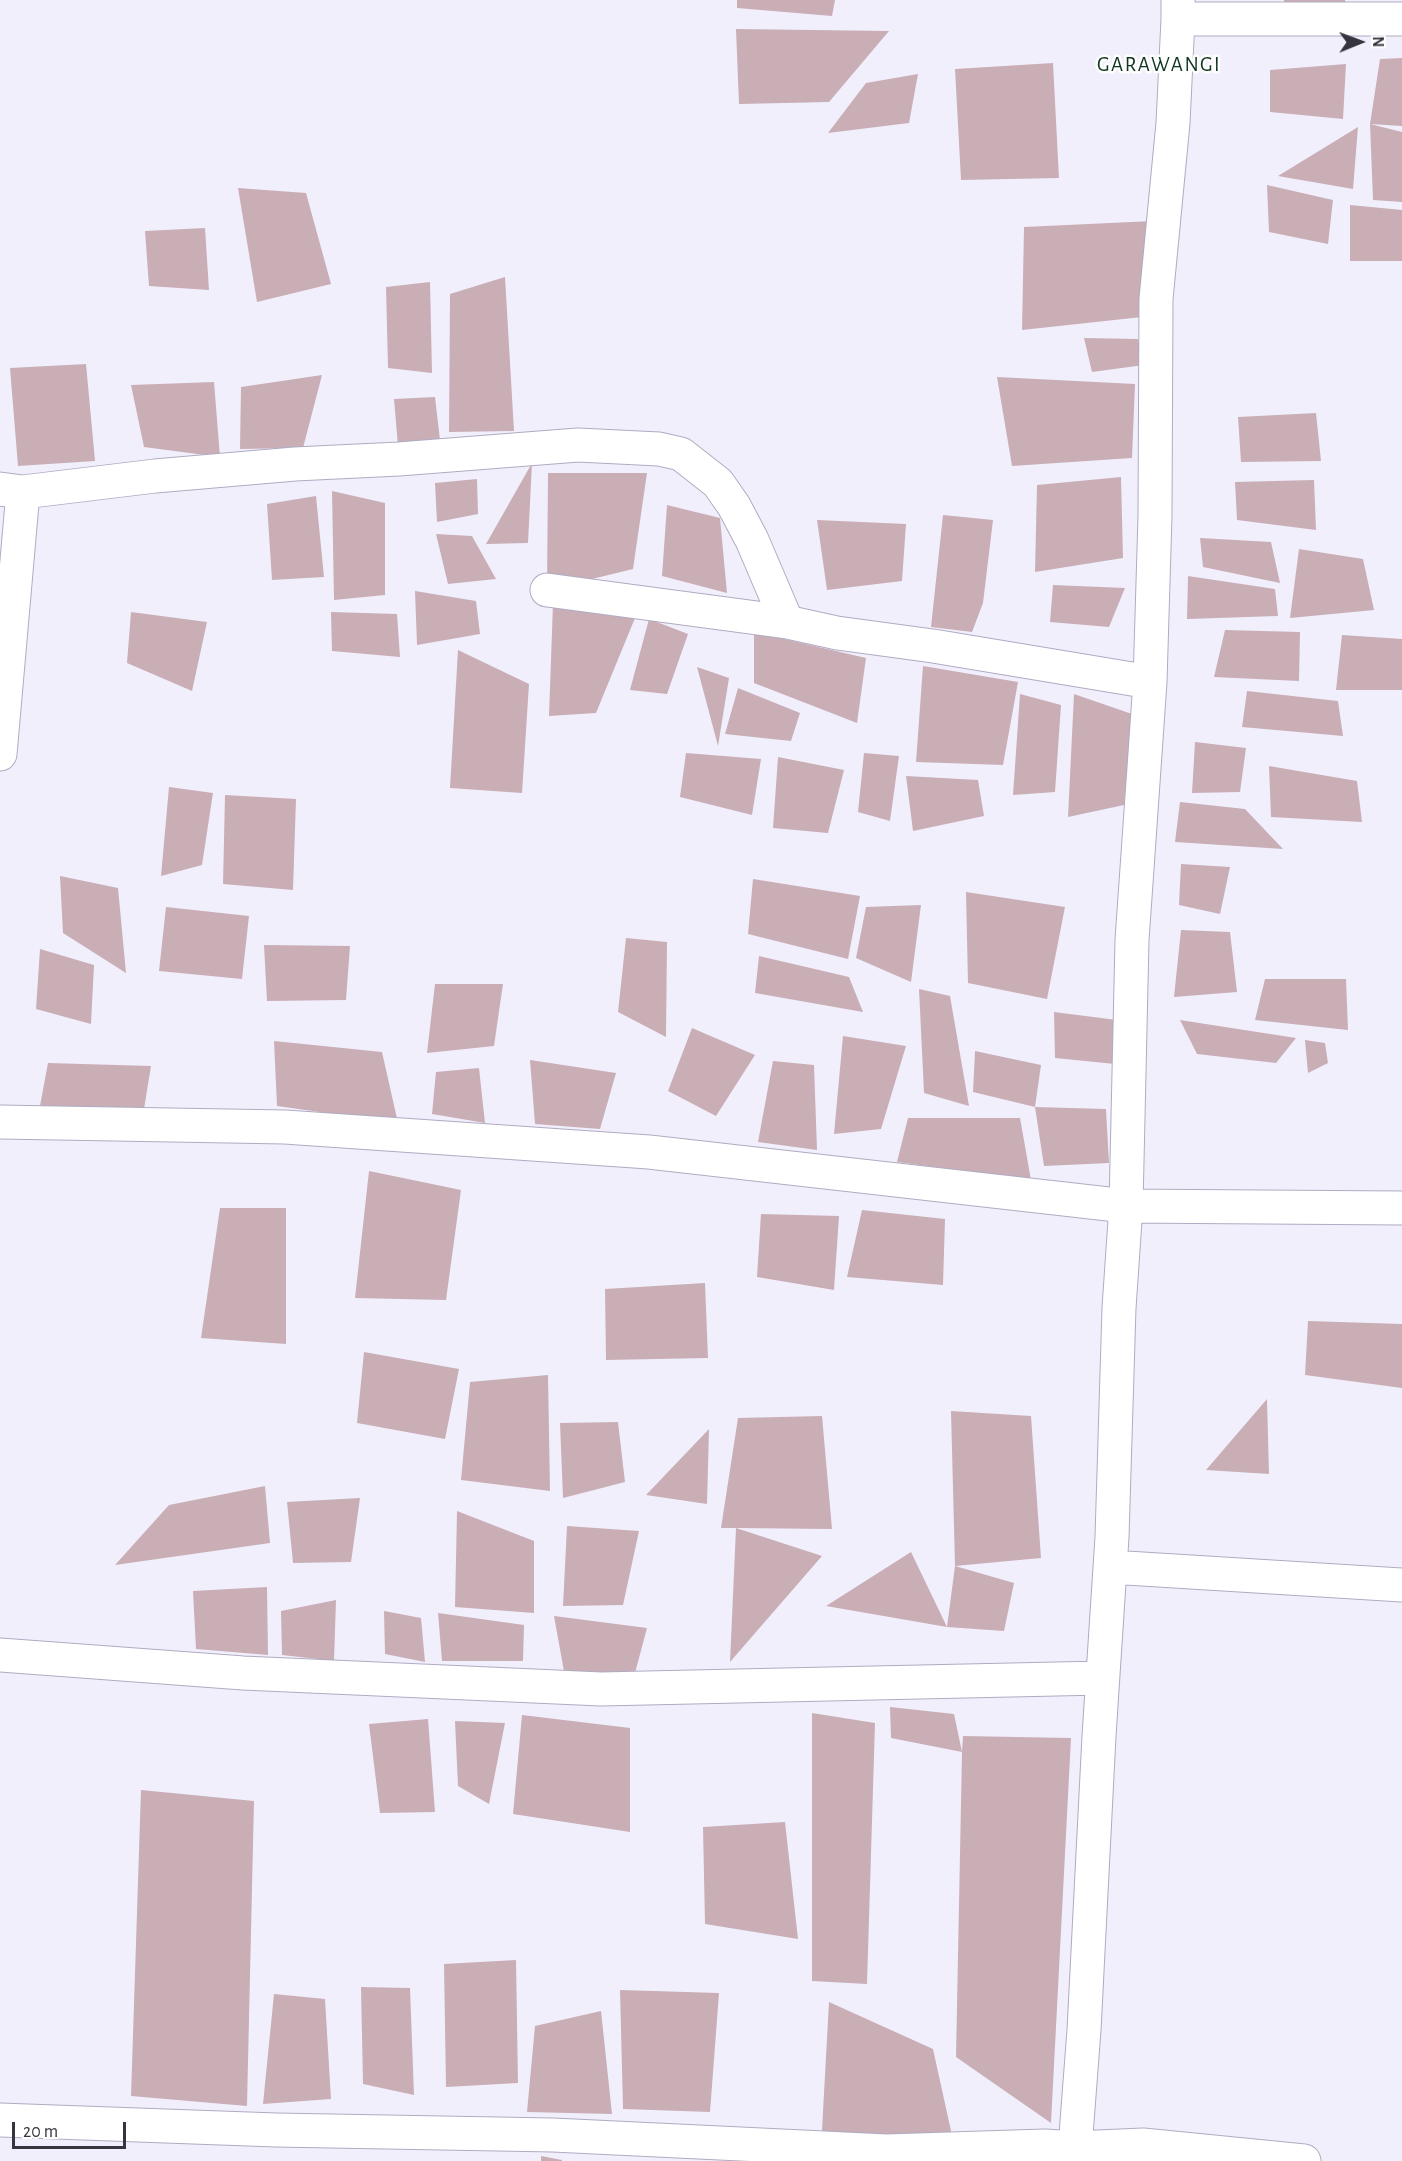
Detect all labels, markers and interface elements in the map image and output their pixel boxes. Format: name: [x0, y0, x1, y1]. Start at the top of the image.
north arrow: [1330, 12, 1390, 72]
text: N: [1370, 36, 1386, 47]
district label: GARAWANGI: [1097, 52, 1221, 78]
scale bar: [15, 2110, 129, 2148]
text: 20 m: [23, 2123, 58, 2141]

